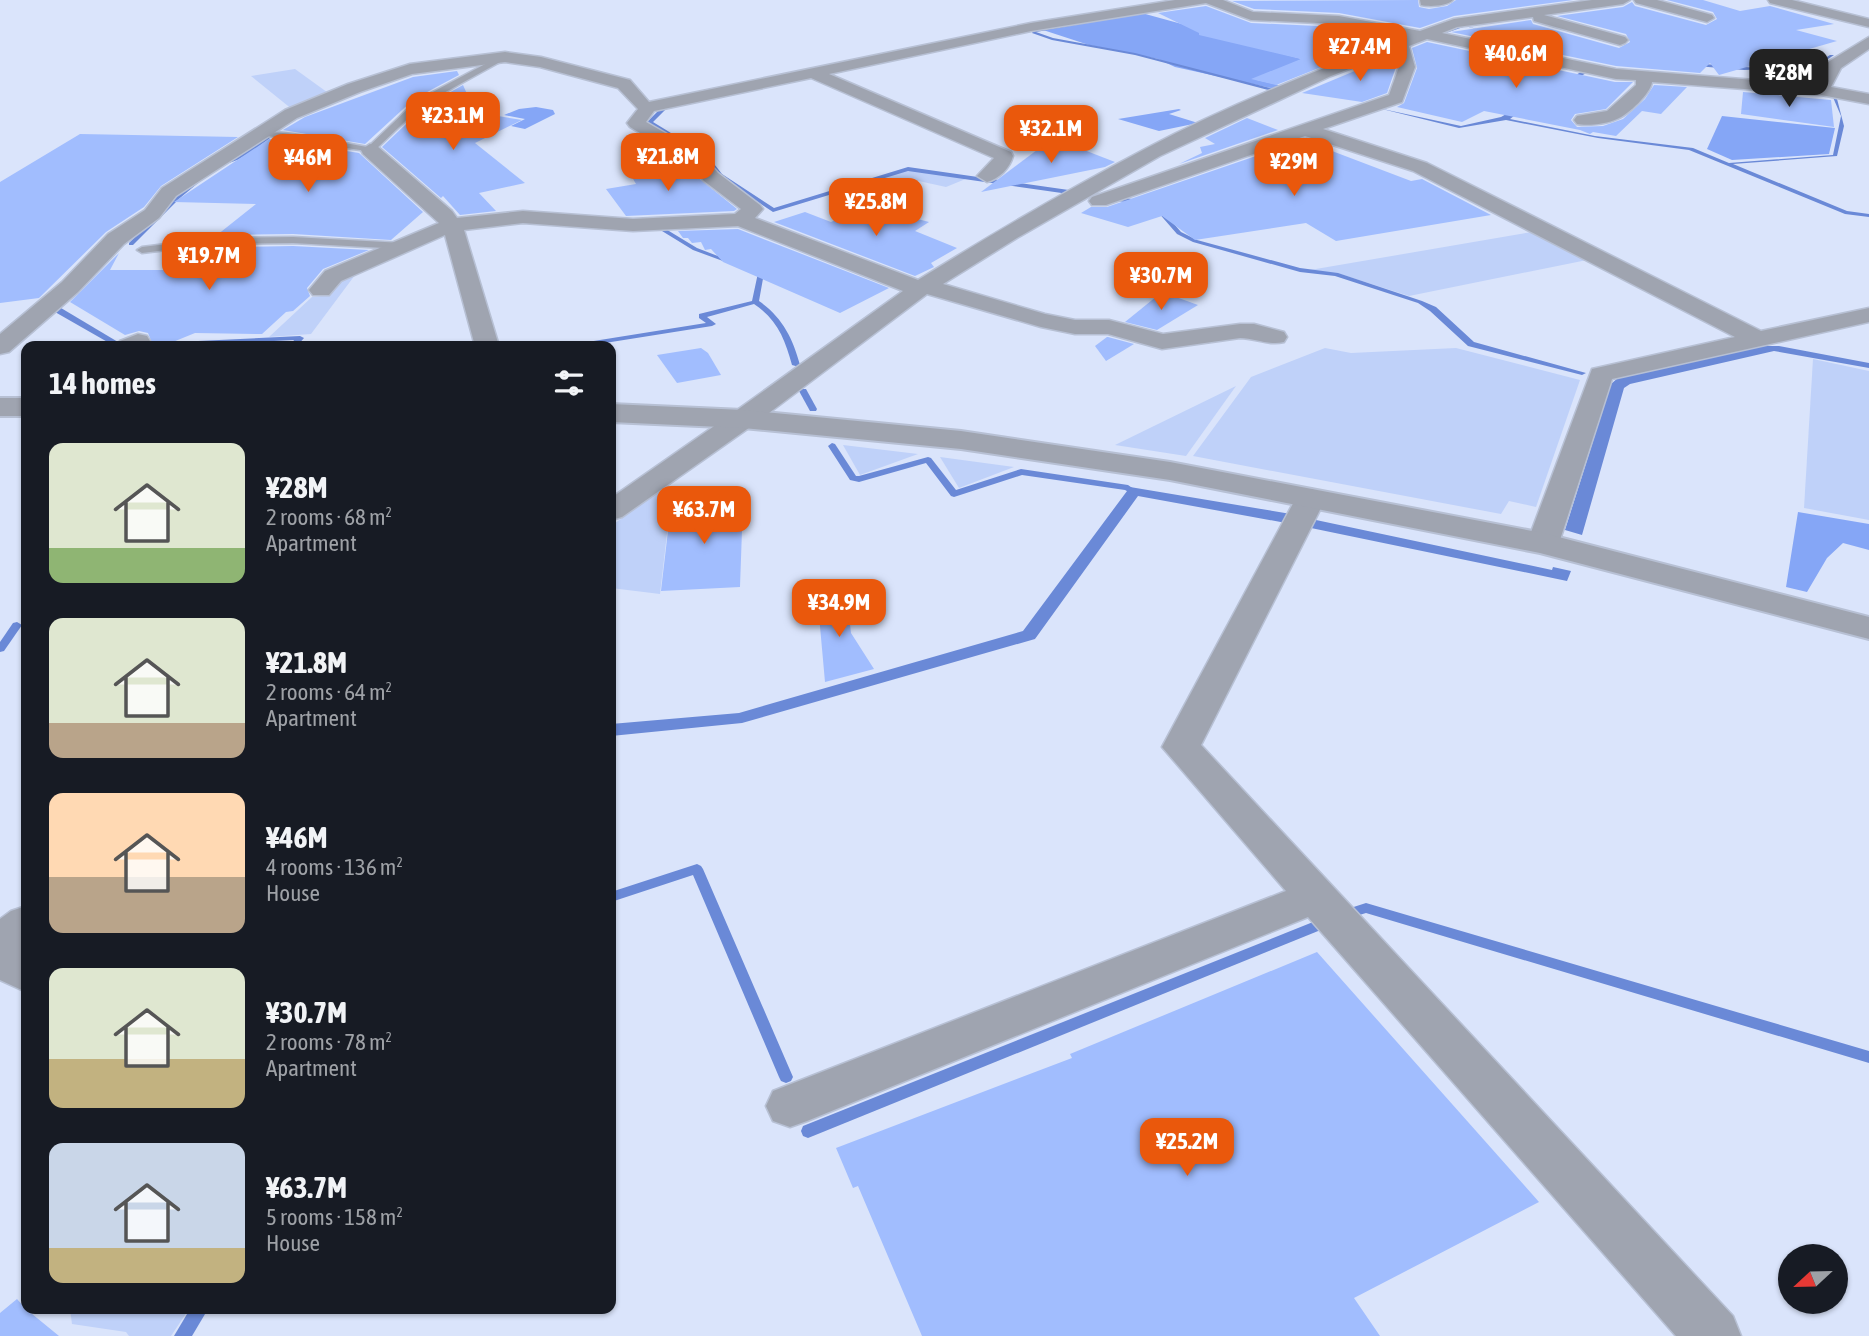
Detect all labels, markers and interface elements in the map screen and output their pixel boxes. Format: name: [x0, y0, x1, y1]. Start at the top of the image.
pin: ¥27.4M: [1303, 24, 1417, 83]
pin: ¥40.6M: [1459, 31, 1573, 90]
text: ¥27.4M: [1329, 33, 1391, 59]
text: ¥40.6M: [1485, 40, 1547, 66]
pin: ¥28M: [1748, 50, 1830, 109]
text: ¥28M: [1765, 59, 1813, 85]
pin: ¥23.1M: [396, 92, 510, 152]
text: ¥23.1M: [422, 102, 484, 128]
pin: ¥32.1M: [994, 106, 1108, 165]
text: ¥32.1M: [1020, 115, 1082, 141]
pin: ¥46M: [267, 134, 349, 194]
pin: ¥21.8M: [611, 134, 725, 193]
pin: ¥29M: [1253, 138, 1335, 198]
text: ¥21.8M: [637, 143, 699, 169]
text: ¥46M: [284, 144, 332, 170]
text: ¥29M: [1270, 148, 1318, 174]
pin: ¥25.8M: [819, 178, 933, 238]
text: ¥25.8M: [845, 188, 907, 214]
pin: ¥19.7M: [152, 232, 266, 292]
text: ¥19.7M: [178, 242, 240, 268]
pin: ¥30.7M: [1104, 252, 1218, 312]
text: ¥30.7M: [1130, 262, 1192, 288]
icon: filters: [550, 364, 588, 402]
text: 14 homes: [49, 366, 156, 400]
text: ¥28M: [266, 470, 328, 504]
icon: home: [105, 471, 189, 555]
pin: ¥63.7M: [647, 486, 761, 546]
text: ¥63.7M: [673, 496, 735, 522]
text: 2 rooms · 68 m²: [266, 504, 392, 530]
text: Apartment: [266, 530, 357, 556]
pin: ¥34.9M: [782, 580, 896, 639]
text: ¥34.9M: [808, 589, 870, 615]
text: ¥21.8M: [266, 645, 347, 679]
icon: home: [105, 646, 189, 730]
text: 2 rooms · 64 m²: [266, 679, 392, 705]
text: Apartment: [266, 705, 357, 731]
text: ¥46M: [266, 820, 328, 854]
icon: home: [105, 821, 189, 905]
text: 4 rooms · 136 m²: [266, 854, 403, 880]
text: House: [266, 880, 320, 906]
text: ¥30.7M: [266, 995, 347, 1029]
icon: home: [105, 996, 189, 1080]
text: 2 rooms · 78 m²: [266, 1029, 392, 1055]
text: Apartment: [266, 1055, 357, 1081]
pin: ¥25.2M: [1130, 1118, 1244, 1178]
text: ¥25.2M: [1156, 1128, 1218, 1154]
text: ¥63.7M: [266, 1170, 347, 1204]
icon: home: [105, 1171, 189, 1255]
text: 5 rooms · 158 m²: [266, 1204, 403, 1230]
text: House: [266, 1230, 320, 1256]
north arrow: [1778, 1244, 1848, 1314]
map controls: [1778, 1244, 1848, 1314]

